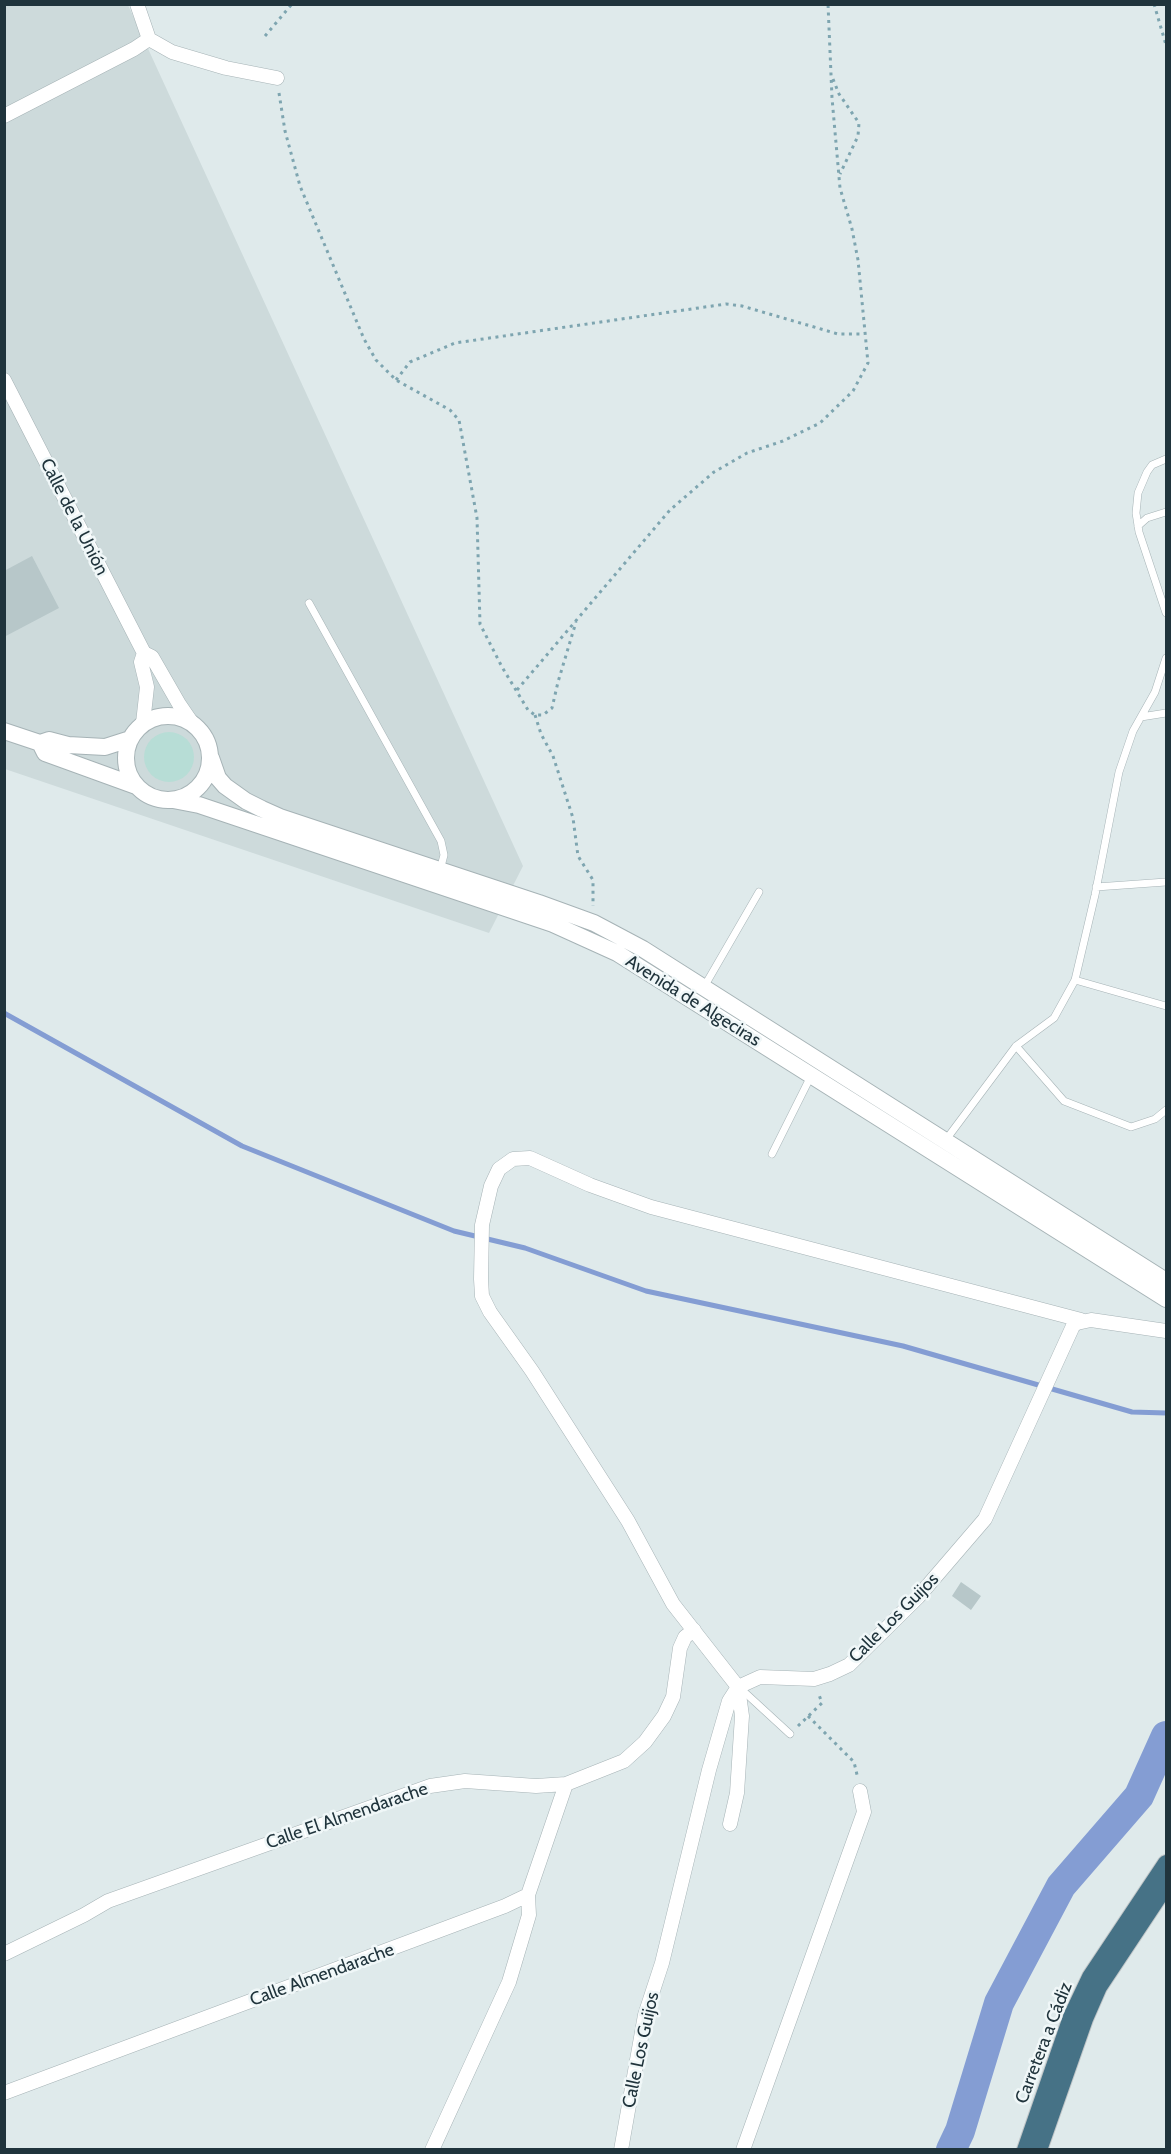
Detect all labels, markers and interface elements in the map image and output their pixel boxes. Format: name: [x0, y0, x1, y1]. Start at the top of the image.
street label: Calle de la Unión: [35, 455, 113, 579]
street label: Avenida de Algeciras: [621, 951, 765, 1051]
street label: Calle Los Guijos: [845, 1569, 943, 1667]
street label: Calle El Almendarache: [263, 1778, 431, 1854]
street label: Calle Almendarache: [247, 1939, 397, 2011]
street label: Carretera a Cádiz: [1011, 1979, 1077, 2107]
street label: Calle Los Guijos: [618, 1990, 664, 2110]

